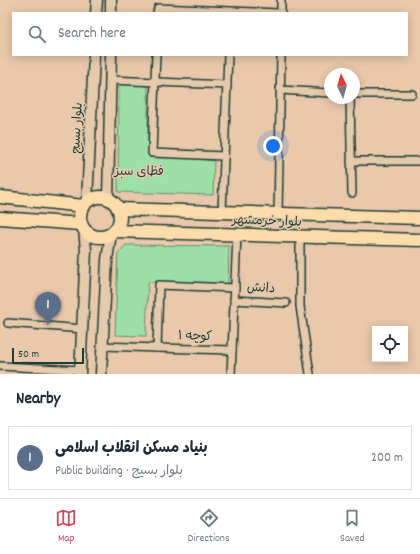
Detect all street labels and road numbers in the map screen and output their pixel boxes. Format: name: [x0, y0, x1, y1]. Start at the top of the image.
street label: بلوار بسیج: [67, 102, 89, 154]
street label: بلوار خرمشهر: [231, 211, 302, 233]
street label: دانش: [246, 279, 276, 299]
street label: کوچه ۱: [178, 327, 213, 347]

